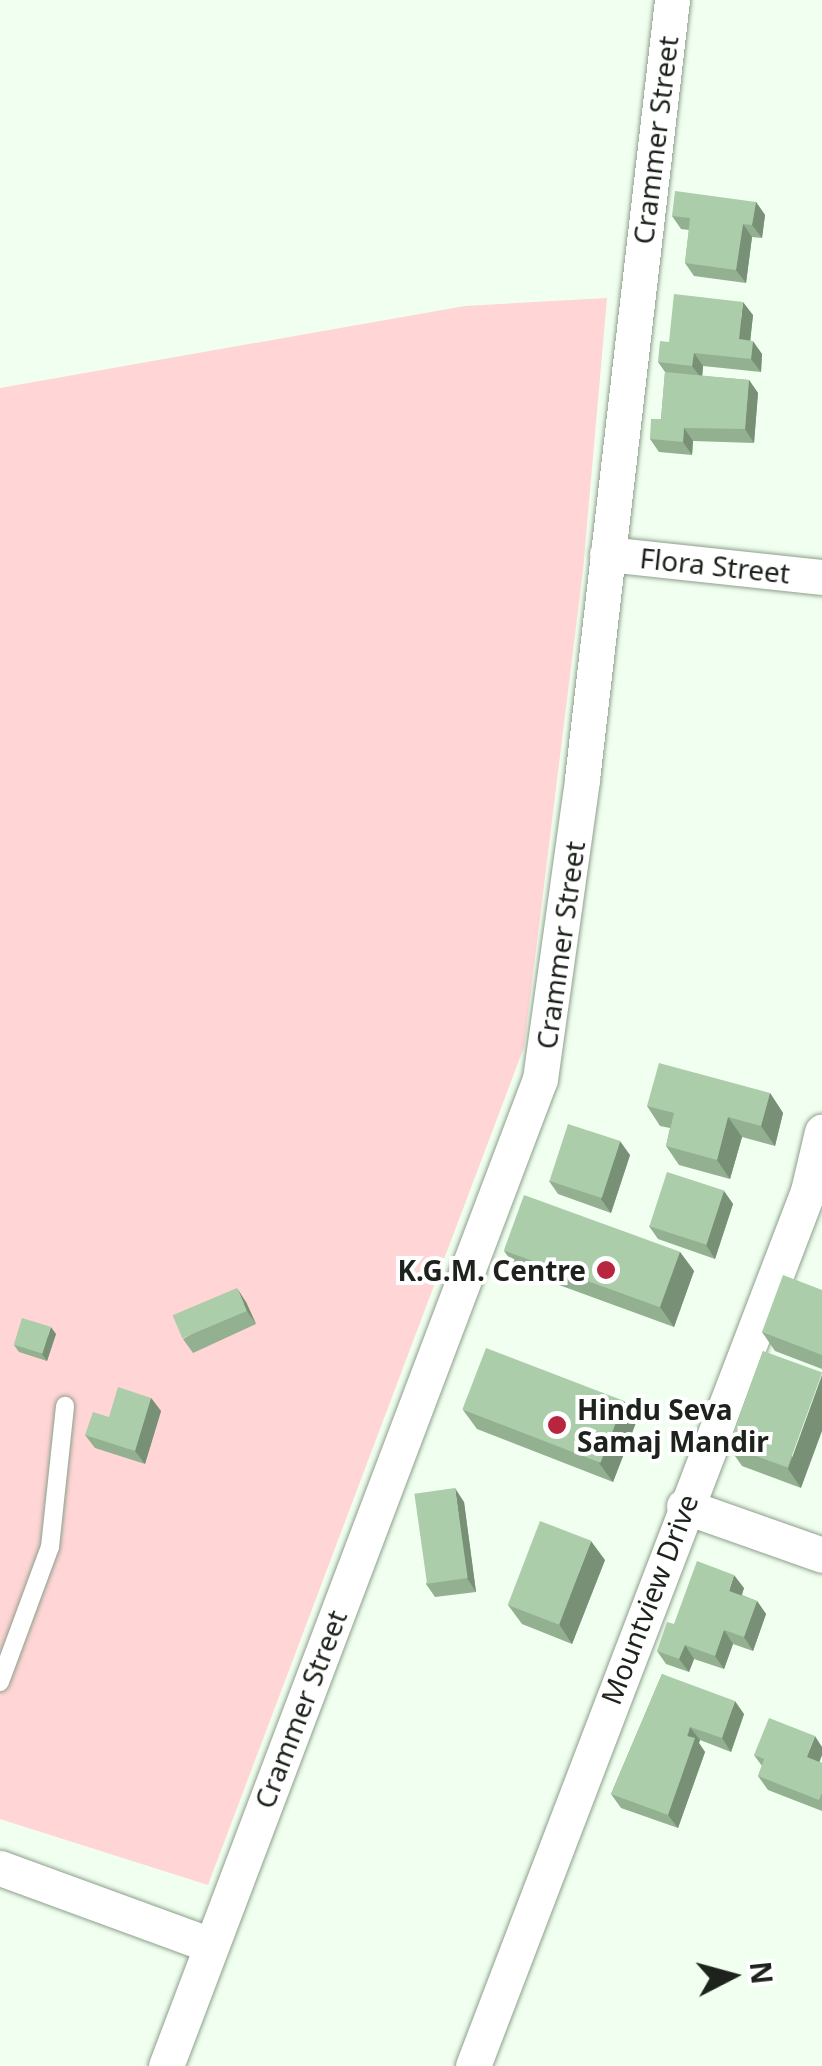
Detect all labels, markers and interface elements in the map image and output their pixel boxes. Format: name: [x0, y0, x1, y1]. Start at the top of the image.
street label: Crammer Street: [626, 34, 684, 246]
street label: Flora Street: [638, 540, 792, 590]
street label: Crammer Street: [529, 839, 591, 1051]
place label: K.G.M. Centre: [398, 1253, 586, 1287]
marker: K.G.M. Centre: [595, 1259, 617, 1281]
place label: Hindu Seva Samaj Mandir: [577, 1392, 769, 1458]
marker: Hindu Seva Samaj Mandir: [546, 1414, 568, 1436]
street label: Mountview Drive: [593, 1489, 705, 1709]
street label: Crammer Street: [247, 1605, 353, 1813]
north arrow: [682, 1926, 782, 2026]
text: N: [742, 1960, 782, 1986]

